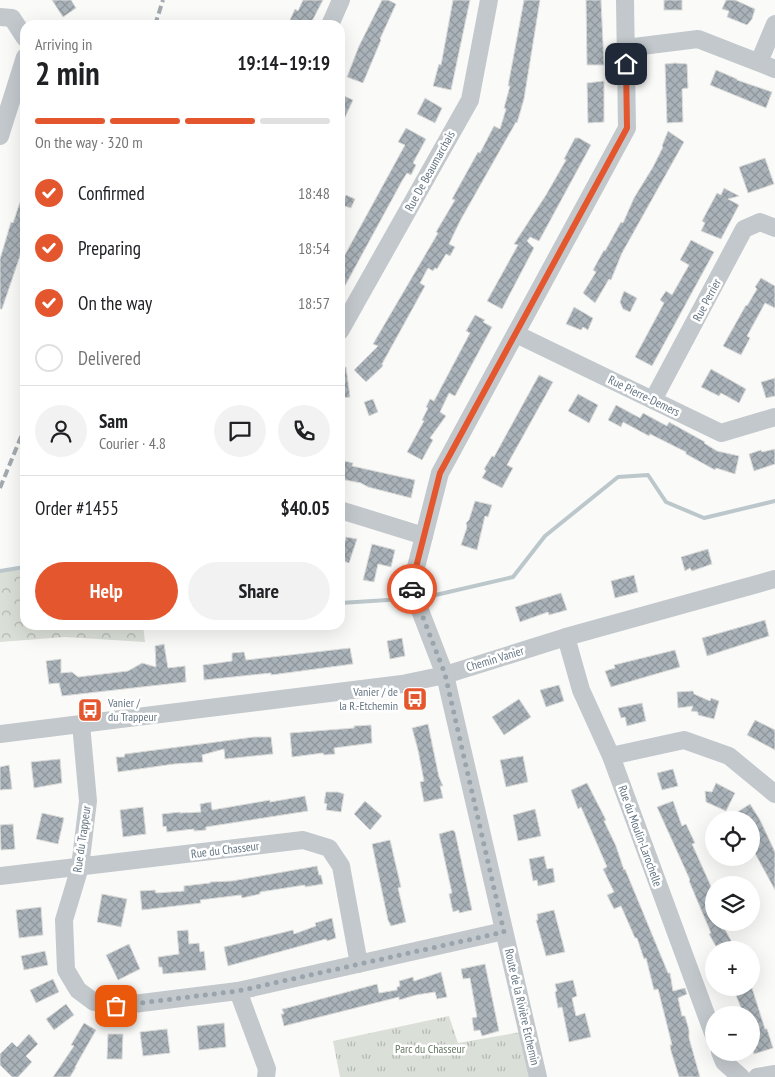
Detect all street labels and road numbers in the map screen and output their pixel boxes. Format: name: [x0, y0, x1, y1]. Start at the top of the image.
street label: Rue De Beaumarchais: [401, 128, 458, 214]
street label: Rue Perrier: [689, 275, 724, 324]
street label: Rue Pierre-Demers: [606, 372, 682, 419]
street label: Chemin Vanier: [464, 642, 526, 674]
street label: Rue du Moulin-Larochelle: [615, 783, 666, 889]
street label: Rue du Trappeur: [69, 804, 94, 873]
street label: Rue du Chasseur: [190, 838, 261, 861]
street label: Route de la Rivière Etchemin: [502, 947, 543, 1067]

